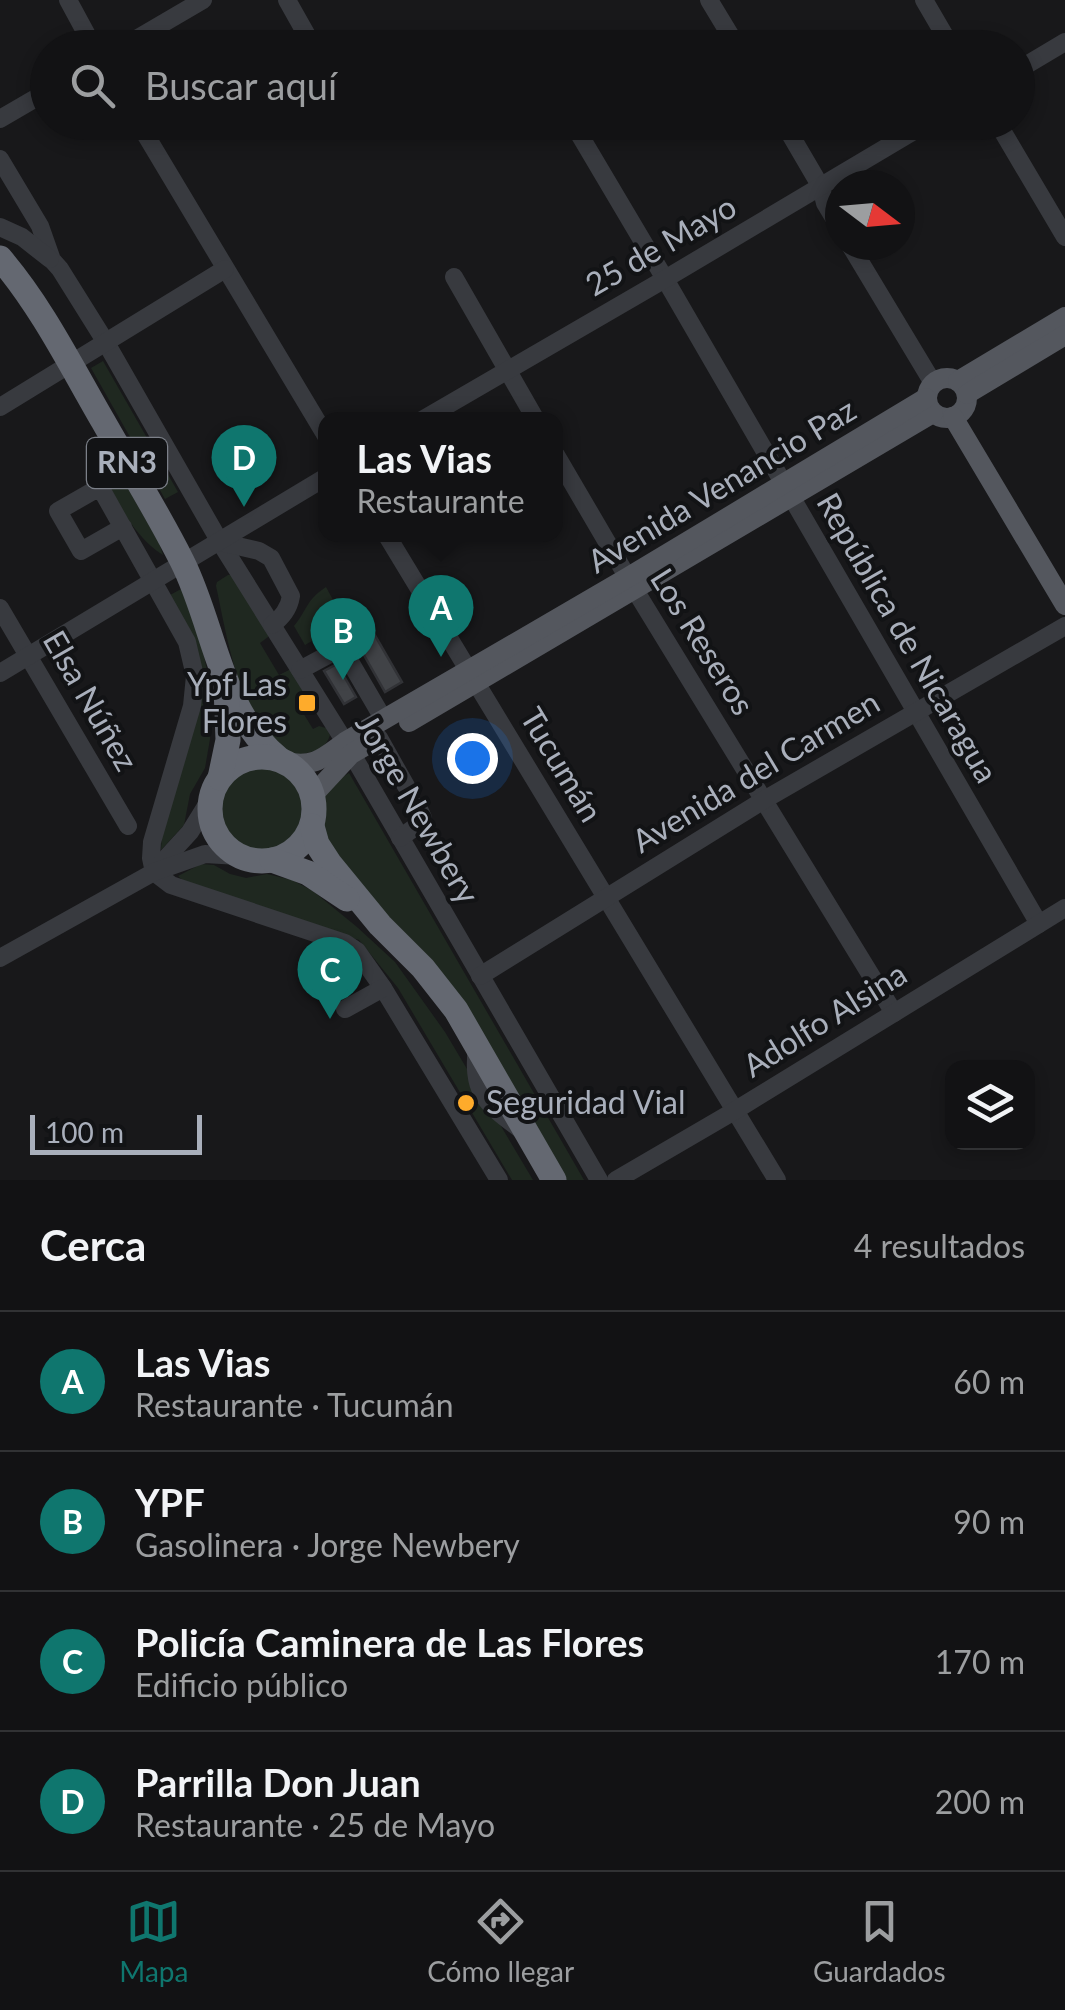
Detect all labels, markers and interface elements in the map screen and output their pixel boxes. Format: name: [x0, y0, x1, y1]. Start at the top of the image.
search box: [30, 30, 1035, 140]
icon: search: [65, 58, 120, 113]
text: Buscar aquí: [145, 62, 337, 108]
north arrow: [825, 170, 915, 260]
street label: 25 de Mayo: [578, 186, 742, 303]
street label: Avenida Venancio Paz: [580, 389, 862, 580]
popup: [318, 412, 563, 542]
pin: D: [212, 424, 276, 507]
text: Las Vias: [356, 435, 492, 481]
road number: RN3: [87, 438, 167, 488]
text: Restaurante: [356, 481, 525, 520]
street label: República de Nicaragua: [809, 485, 1007, 789]
street label: Los Reseros: [643, 561, 764, 722]
pin: A: [408, 574, 474, 657]
pin: B: [310, 598, 376, 680]
street label: Elsa Núñez: [36, 623, 147, 777]
place label: Ypf Las Flores: [187, 664, 287, 740]
street label: Avenida del Carmen: [625, 682, 886, 860]
marker: Ypf Las Flores: [296, 692, 318, 714]
street label: Tucumán: [513, 700, 612, 829]
street label: Jorge Newbery: [348, 706, 489, 910]
your location: [447, 733, 498, 784]
pin: C: [298, 936, 362, 1019]
street label: Adolfo Alsina: [735, 953, 913, 1084]
map controls: [945, 1060, 1035, 1150]
button: layers: [945, 1060, 1035, 1150]
place label: Seguridad Vial: [486, 1082, 686, 1121]
marker: Seguridad Vial: [455, 1092, 477, 1114]
scale bar: [30, 1110, 202, 1154]
text: 100 m: [45, 1115, 124, 1149]
text: Cerca: [40, 1220, 146, 1270]
text: 4 resultados: [854, 1226, 1025, 1265]
text: Las Vias: [135, 1339, 271, 1385]
text: A: [61, 1362, 84, 1401]
text: 60 m: [953, 1362, 1025, 1401]
text: Restaurante · Tucumán: [135, 1385, 454, 1424]
text: YPF: [135, 1479, 205, 1525]
text: B: [62, 1502, 83, 1541]
text: 90 m: [953, 1502, 1025, 1541]
text: Gasolinera · Jorge Newbery: [135, 1525, 520, 1564]
text: Policía Caminera de Las Flores: [135, 1619, 644, 1665]
text: C: [62, 1642, 83, 1681]
text: 170 m: [935, 1642, 1025, 1681]
text: Edificio público: [135, 1665, 348, 1704]
text: Parrilla Don Juan: [135, 1759, 421, 1805]
text: D: [60, 1782, 85, 1821]
text: 200 m: [935, 1782, 1025, 1821]
text: Restaurante · 25 de Mayo: [135, 1805, 495, 1844]
tab: Mapa: [119, 1894, 188, 1988]
tab: Cómo llegar: [427, 1894, 574, 1988]
tab: Guardados: [813, 1894, 946, 1988]

